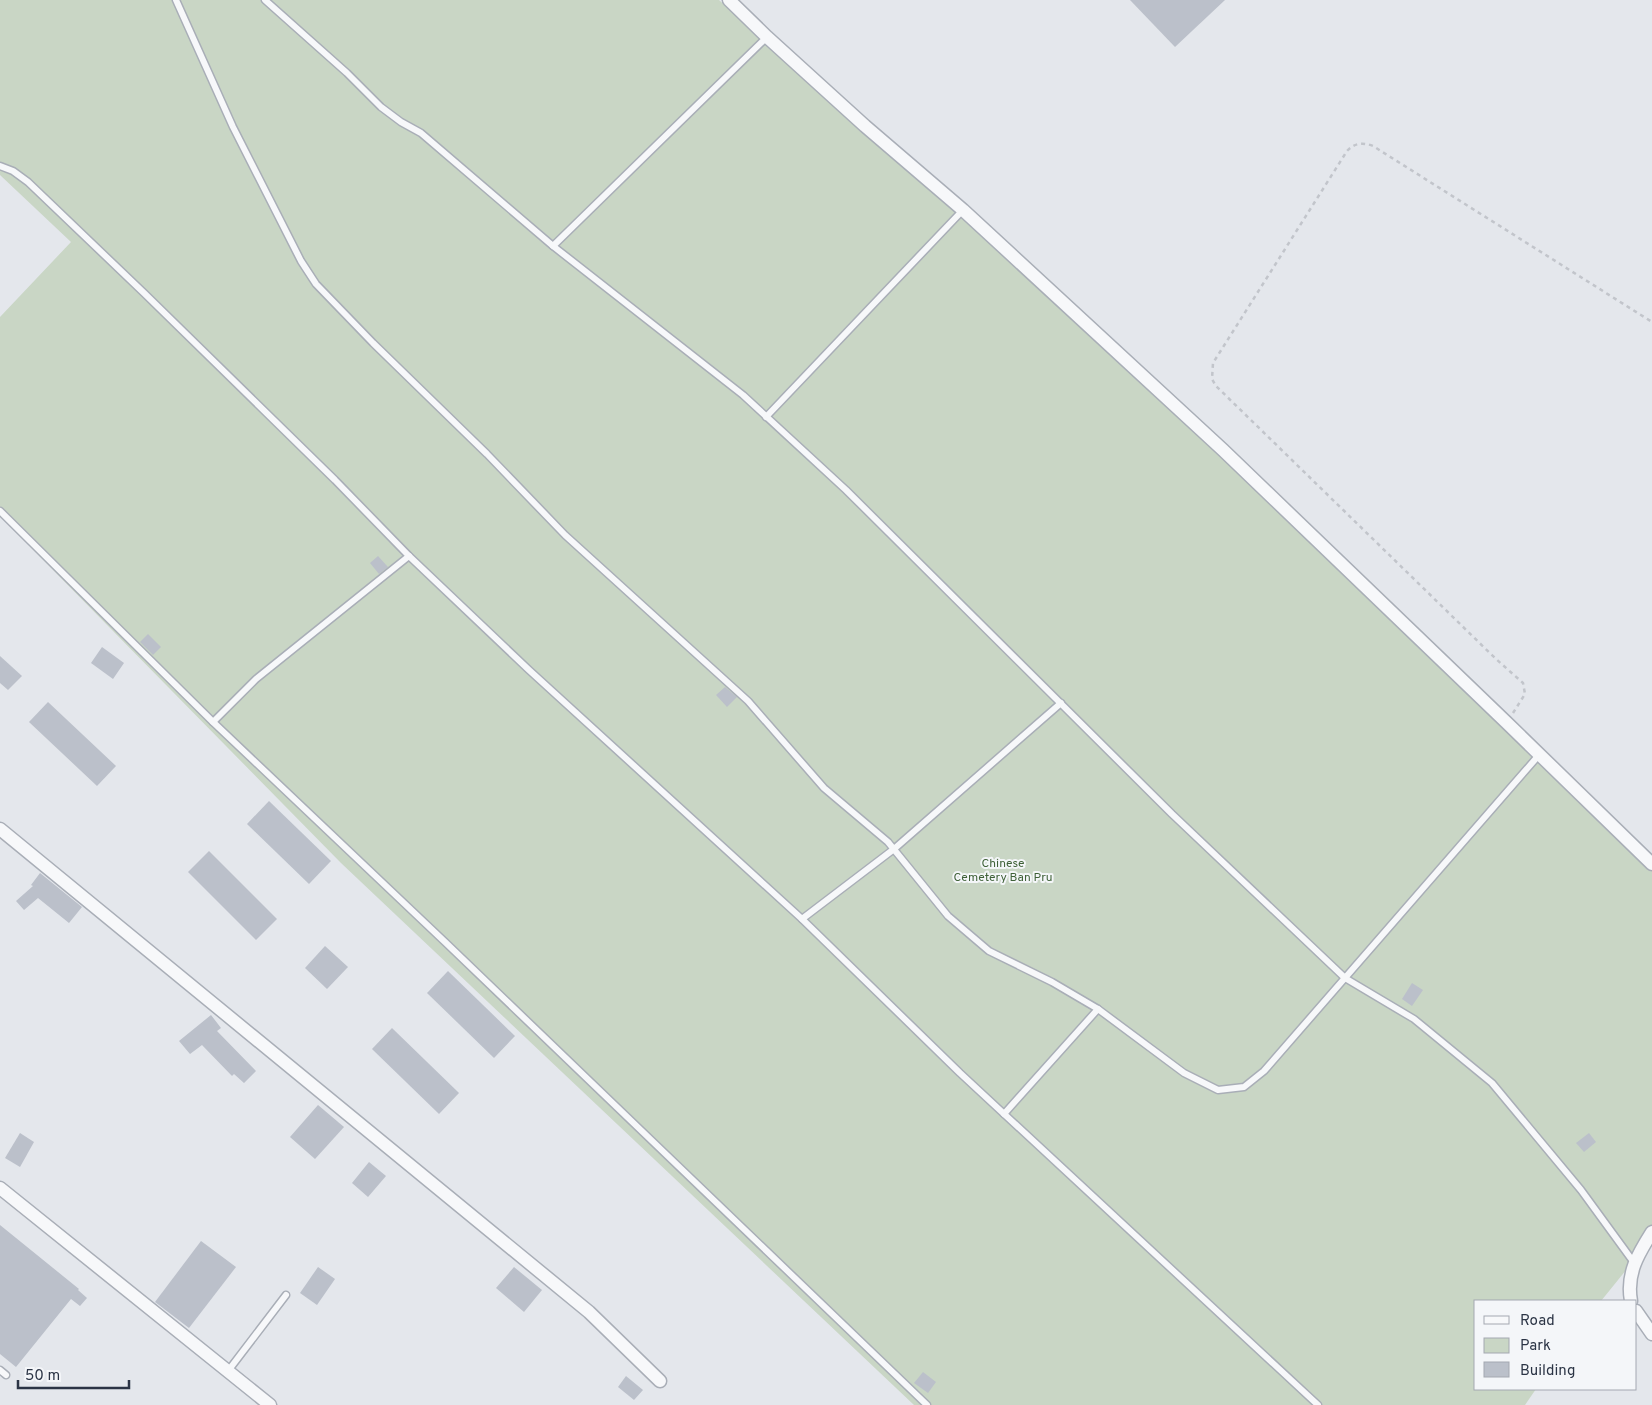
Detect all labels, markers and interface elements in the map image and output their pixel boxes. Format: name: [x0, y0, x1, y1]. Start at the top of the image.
park label: Chinese Cemetery Ban Pru: [954, 856, 1052, 886]
legend: [1474, 1300, 1637, 1390]
text: Road: [1520, 1312, 1555, 1331]
text: Park: [1520, 1337, 1551, 1356]
scale bar: [18, 1358, 129, 1390]
text: Building: [1520, 1362, 1575, 1381]
text: 50 m: [25, 1367, 60, 1386]

